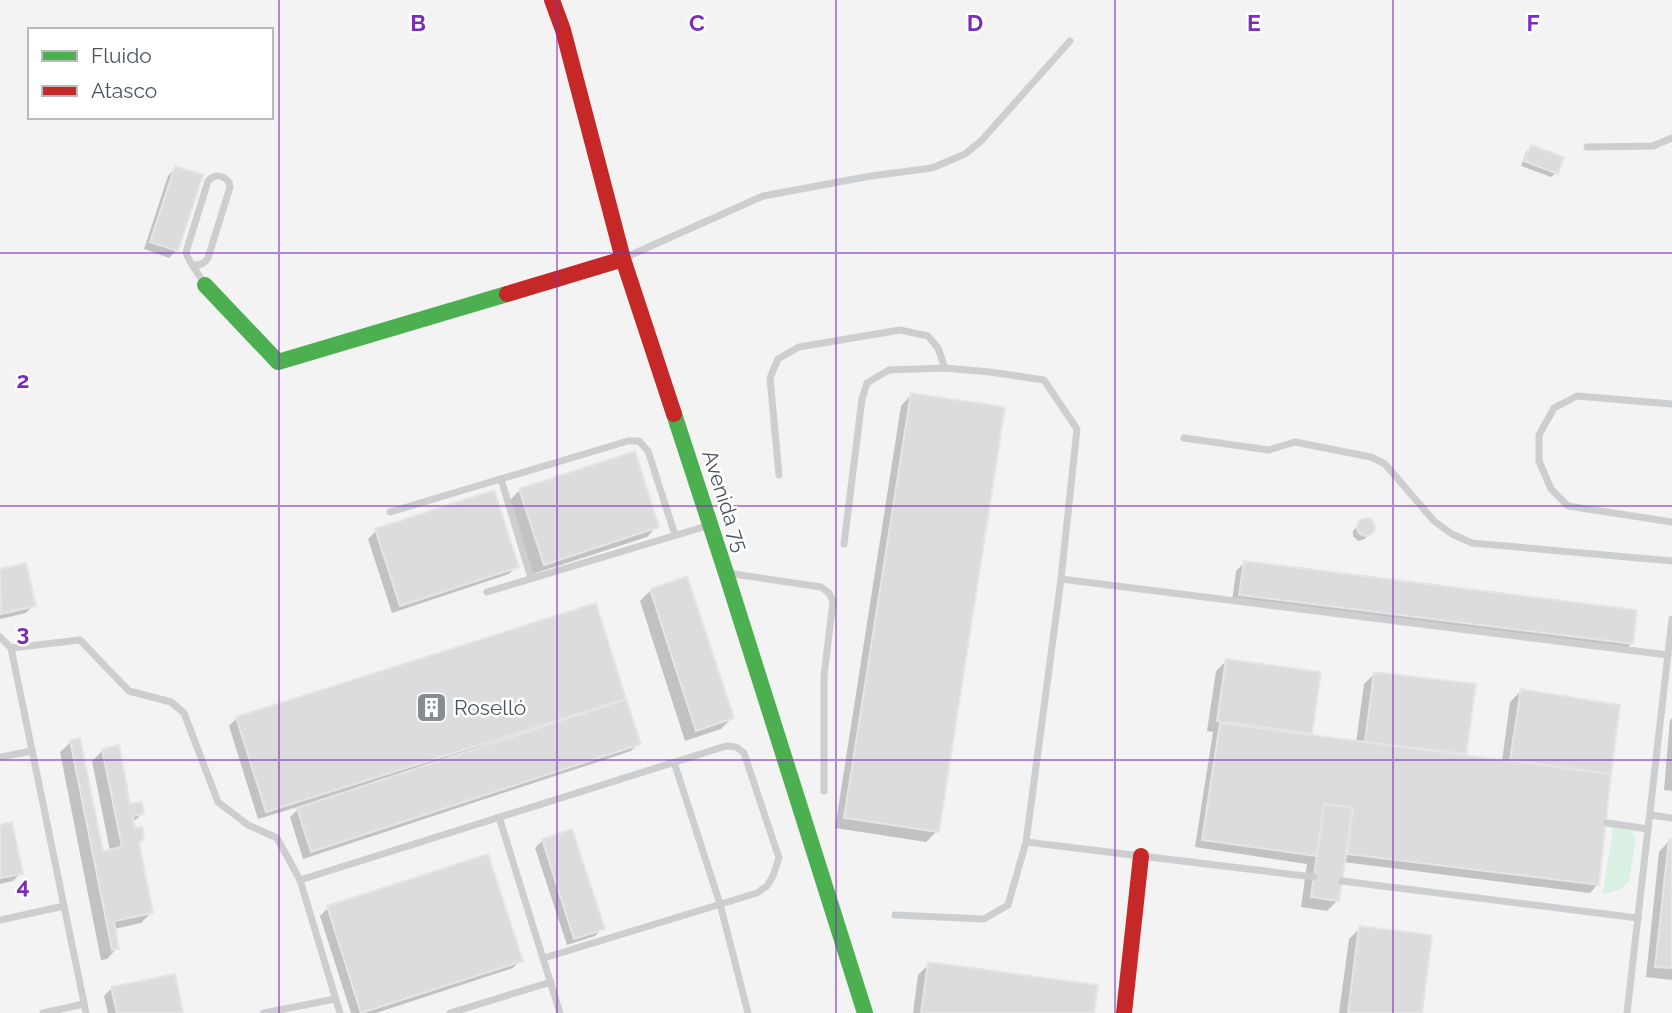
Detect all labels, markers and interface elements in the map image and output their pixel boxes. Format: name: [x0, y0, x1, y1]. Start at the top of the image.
text: B: [410, 9, 426, 36]
text: C: [689, 9, 705, 36]
text: D: [967, 9, 983, 36]
text: E: [1247, 9, 1261, 36]
text: F: [1526, 9, 1540, 36]
legend: [28, 28, 273, 119]
text: Fluido: [91, 43, 152, 68]
text: Atasco: [91, 78, 157, 103]
text: 2: [17, 366, 29, 393]
street label: Avenida 75: [697, 447, 754, 555]
text: 3: [17, 619, 29, 646]
building icon: Roselló: [414, 691, 448, 725]
place label: Roselló: [454, 695, 526, 720]
text: 4: [16, 872, 30, 899]

